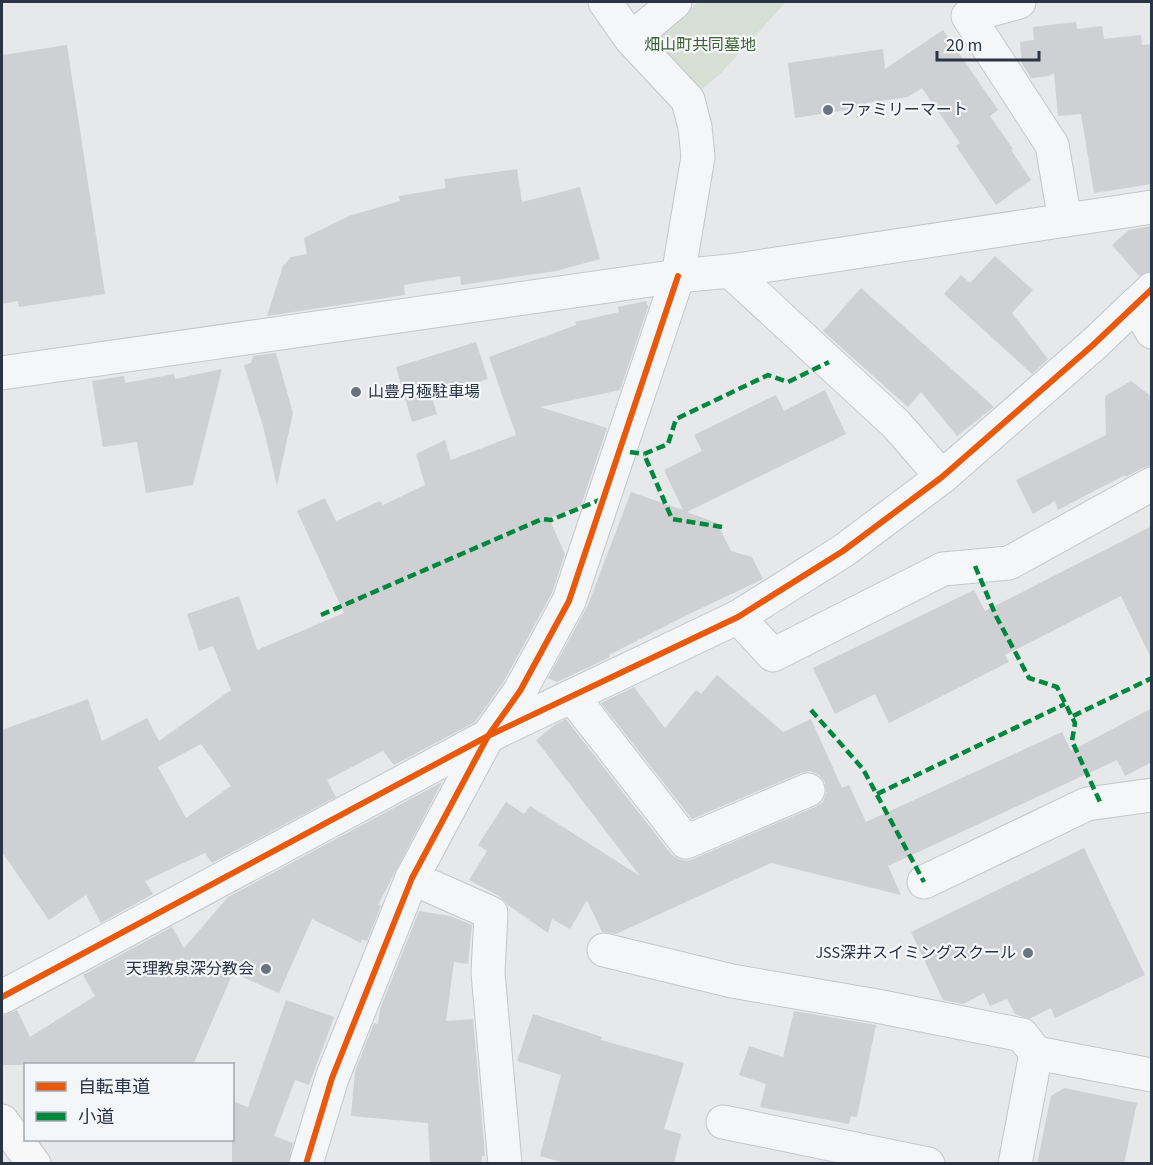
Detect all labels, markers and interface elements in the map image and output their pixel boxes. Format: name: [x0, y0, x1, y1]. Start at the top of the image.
scale bar: [937, 24, 1039, 62]
text: 20 m: [946, 33, 982, 58]
park label: 畑山町共同墓地: [644, 34, 756, 56]
place label: ファミリーマート: [840, 99, 968, 121]
marker: ファミリーマート: [821, 103, 835, 117]
place label: 山豊月極駐車場: [368, 381, 480, 403]
marker: 山豊月極駐車場: [349, 385, 363, 399]
place label: JSS深井スイミングスクール: [815, 942, 1016, 964]
marker: JSS深井スイミングスクール: [1021, 946, 1035, 960]
place label: 天理教泉深分教会: [126, 958, 254, 980]
marker: 天理教泉深分教会: [259, 962, 273, 976]
legend: [24, 1063, 234, 1141]
text: 自転車道: [78, 1075, 150, 1100]
text: 小道: [78, 1105, 114, 1130]

